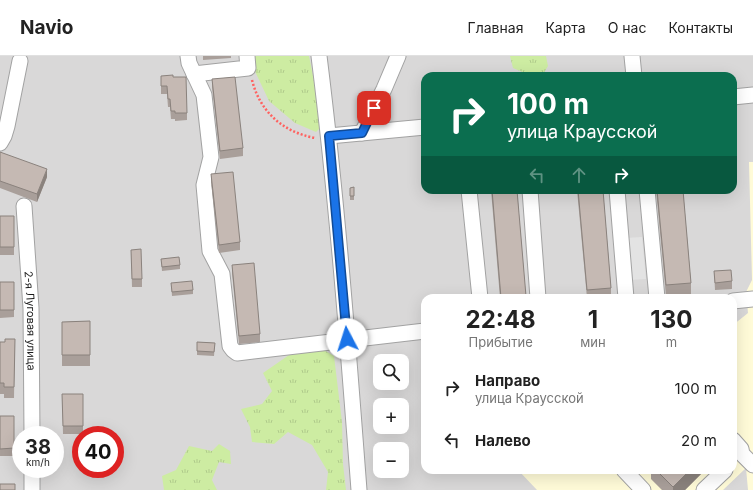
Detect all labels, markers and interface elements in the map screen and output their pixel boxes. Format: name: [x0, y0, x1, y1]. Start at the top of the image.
text: Navio: [20, 16, 73, 39]
text: Главная: [468, 19, 523, 36]
text: Карта: [545, 19, 586, 36]
text: О нас: [608, 19, 646, 36]
text: Контакты: [668, 19, 733, 36]
text: 100 m: [507, 87, 589, 121]
icon: right: [441, 88, 493, 140]
pin: [357, 91, 391, 125]
icon: arrive: [363, 97, 385, 119]
text: улица Краусской: [507, 121, 657, 142]
icon: left: [526, 164, 548, 186]
icon: ahead: [568, 164, 590, 186]
icon: right: [610, 164, 632, 186]
street label: 2-я Луговая улица: [21, 271, 38, 371]
text: 22:48: [466, 305, 536, 334]
text: 1: [588, 305, 598, 334]
text: 130: [650, 305, 692, 334]
position arrow: [326, 318, 368, 360]
text: Прибытие: [469, 334, 533, 350]
text: мин: [580, 334, 606, 350]
text: m: [666, 334, 677, 350]
map controls: [373, 354, 409, 478]
button: search: [373, 354, 409, 390]
text: Направо: [475, 371, 540, 390]
icon: right: [441, 377, 463, 399]
text: 100 m: [675, 379, 717, 398]
text: улица Краусской: [475, 390, 584, 406]
button: +: [373, 398, 409, 434]
speed limit sign: 40: [72, 426, 124, 478]
icon: left: [441, 429, 463, 451]
text: Налево: [475, 431, 531, 450]
text: 20 m: [681, 431, 717, 450]
text: 38: [25, 435, 51, 459]
button: −: [373, 442, 409, 478]
text: km/h: [26, 456, 50, 468]

